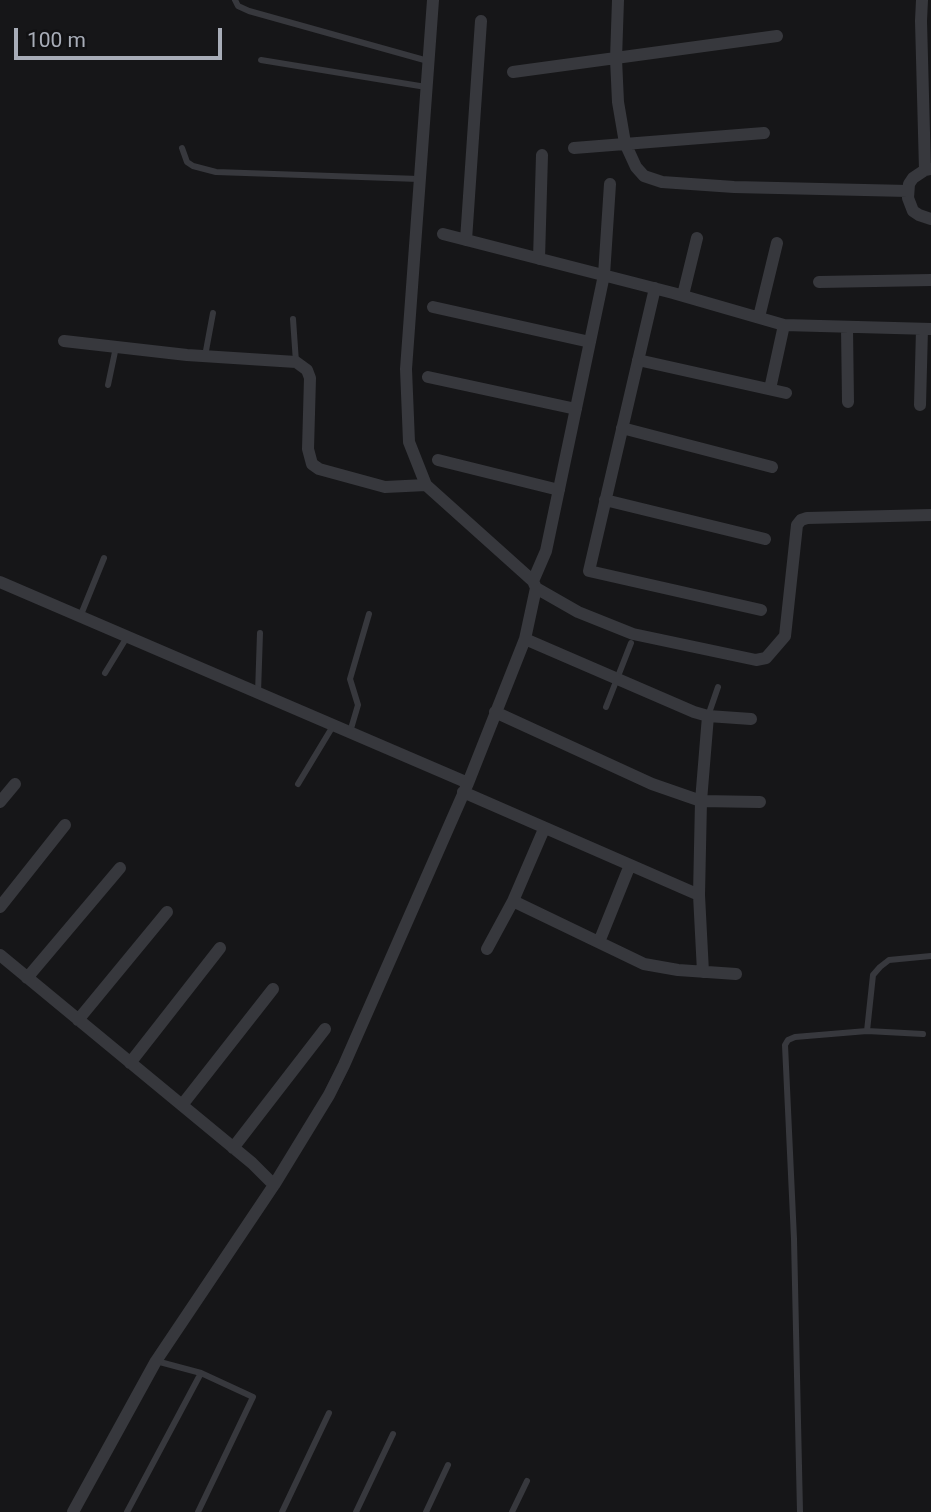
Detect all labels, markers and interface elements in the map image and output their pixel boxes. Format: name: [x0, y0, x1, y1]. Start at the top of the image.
scale bar: [18, 14, 226, 58]
text: 100 m: [27, 28, 86, 52]

